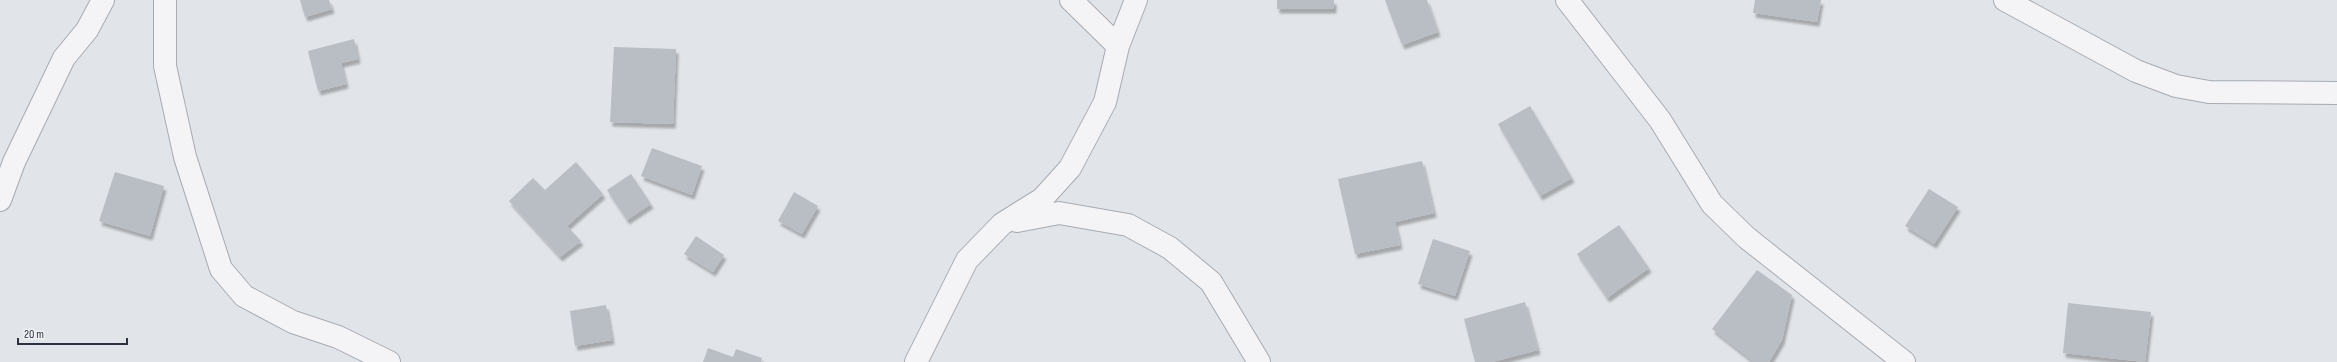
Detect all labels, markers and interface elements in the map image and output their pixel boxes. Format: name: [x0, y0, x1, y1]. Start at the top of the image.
scale bar: [18, 320, 127, 346]
text: 20 m: [24, 327, 44, 342]

